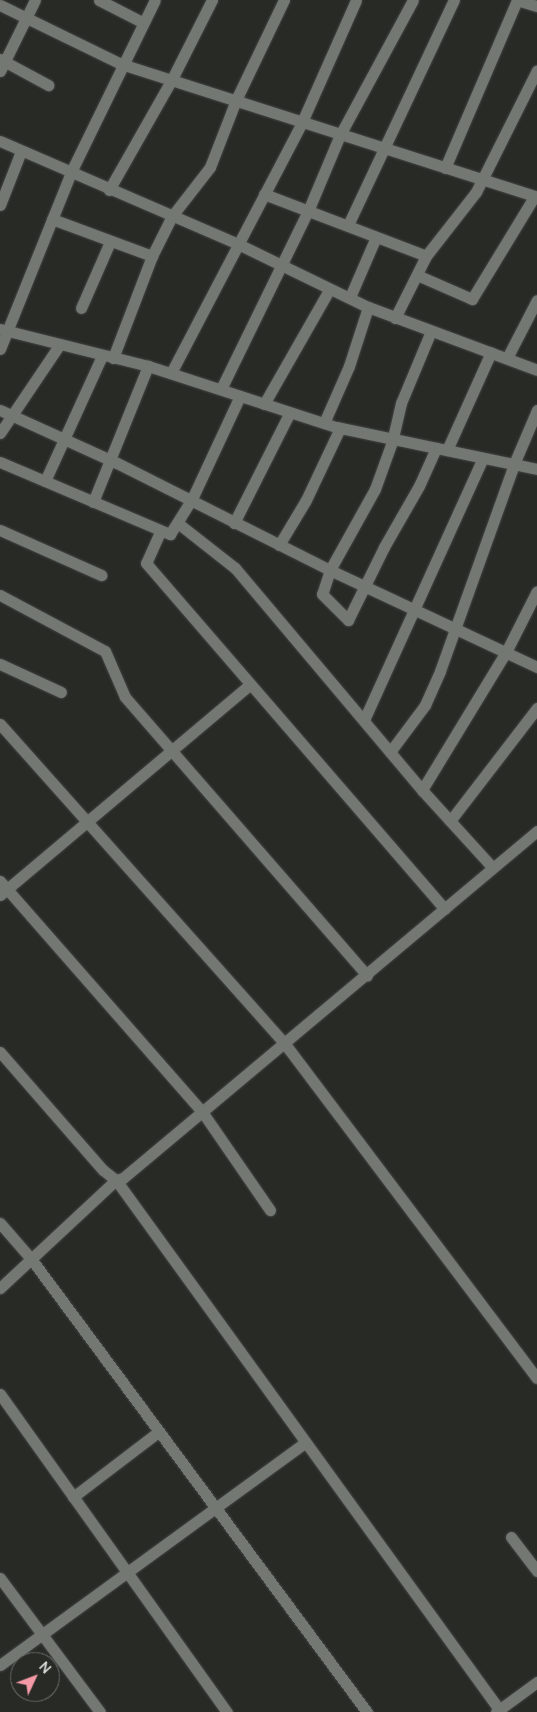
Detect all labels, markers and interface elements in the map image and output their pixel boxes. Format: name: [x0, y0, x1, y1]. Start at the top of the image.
north arrow: [10, 1652, 60, 1702]
text: N: [35, 1657, 56, 1677]

